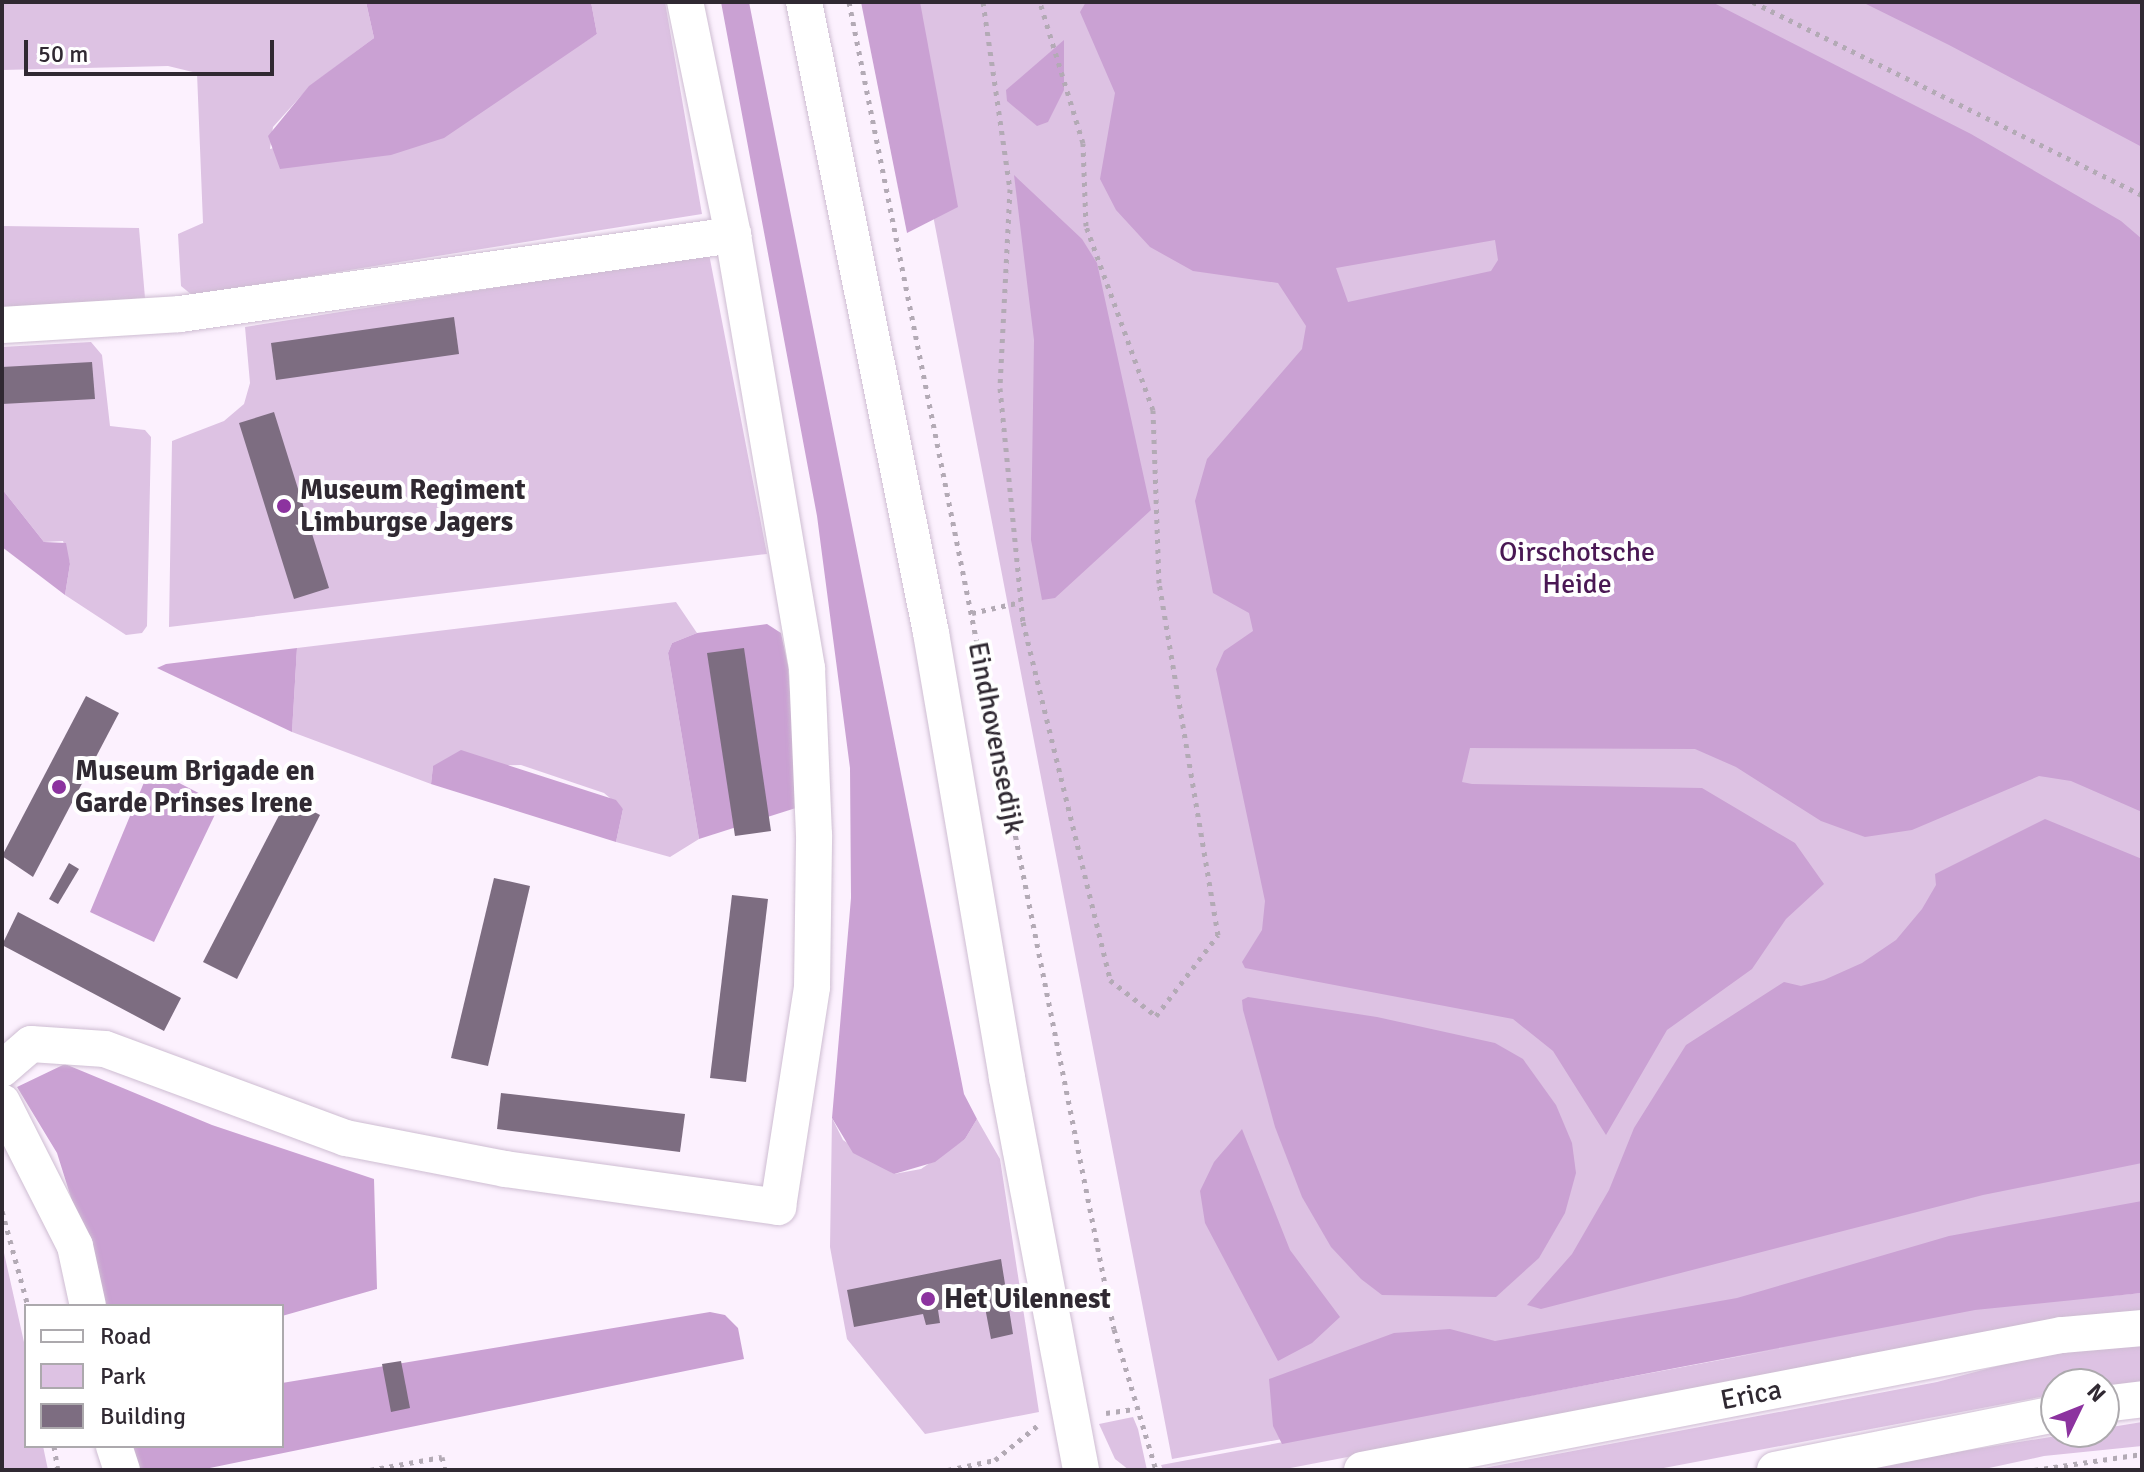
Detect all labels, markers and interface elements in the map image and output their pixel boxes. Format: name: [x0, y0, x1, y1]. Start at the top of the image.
scale bar: [28, 24, 278, 74]
text: 50 m: [38, 39, 88, 69]
place label: Museum Regiment Limburgse Jagers: [300, 473, 526, 539]
marker: Museum Regiment Limburgse Jagers: [275, 497, 293, 515]
park label: Oirschotsche Heide: [1499, 535, 1655, 601]
street label: Eindhovensedijk: [961, 639, 1031, 837]
place label: Museum Brigade en Garde Prinses Irene: [75, 754, 315, 820]
marker: Museum Brigade en Garde Prinses Irene: [50, 778, 68, 796]
place label: Het Uilennest: [944, 1282, 1111, 1316]
marker: Het Uilennest: [919, 1290, 937, 1308]
legend: [24, 1304, 284, 1448]
text: Road: [100, 1321, 151, 1351]
text: Park: [100, 1361, 146, 1391]
north arrow: [2040, 1368, 2120, 1448]
street label: Erica: [1718, 1373, 1784, 1417]
text: N: [2081, 1378, 2112, 1407]
text: Building: [100, 1401, 186, 1431]

